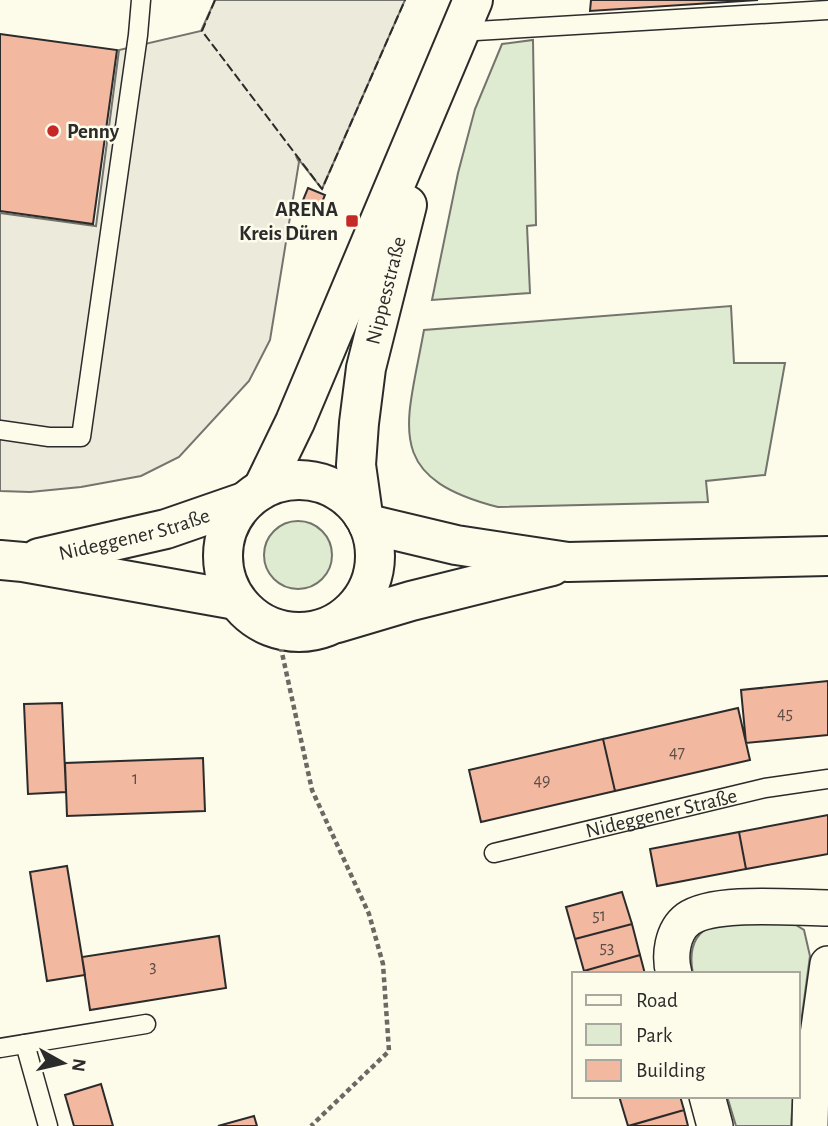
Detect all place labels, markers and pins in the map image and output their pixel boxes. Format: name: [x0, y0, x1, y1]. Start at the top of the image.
place label: Penny: [67, 121, 120, 142]
marker: Penny: [45, 123, 61, 139]
place label: ARENA Kreis Düren: [239, 199, 338, 244]
marker: ARENA Kreis Düren: [344, 213, 360, 229]

